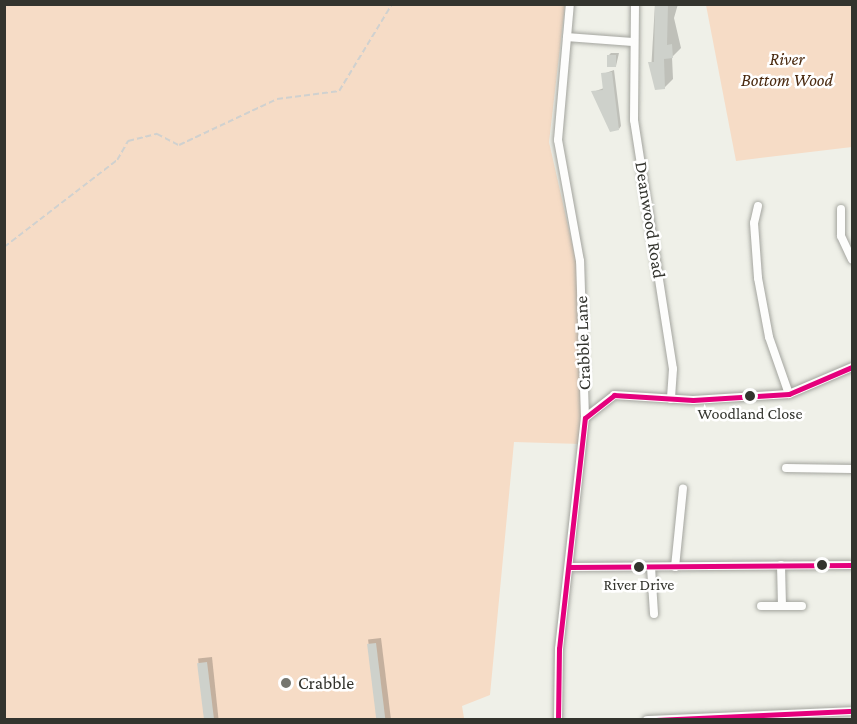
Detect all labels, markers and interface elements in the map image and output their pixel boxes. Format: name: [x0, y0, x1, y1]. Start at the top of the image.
park label: River Bottom Wood: [741, 49, 833, 92]
street label: Deanwood Road: [630, 160, 670, 280]
street label: Crabble Lane: [571, 295, 595, 391]
marker: Woodland Close: [744, 390, 756, 402]
place label: Woodland Close: [698, 404, 802, 424]
unlabelled marker: [816, 559, 828, 571]
marker: River Drive: [633, 561, 645, 573]
place label: River Drive: [604, 575, 674, 595]
place label: Crabble: [298, 672, 354, 694]
marker: Crabble: [279, 676, 293, 690]

